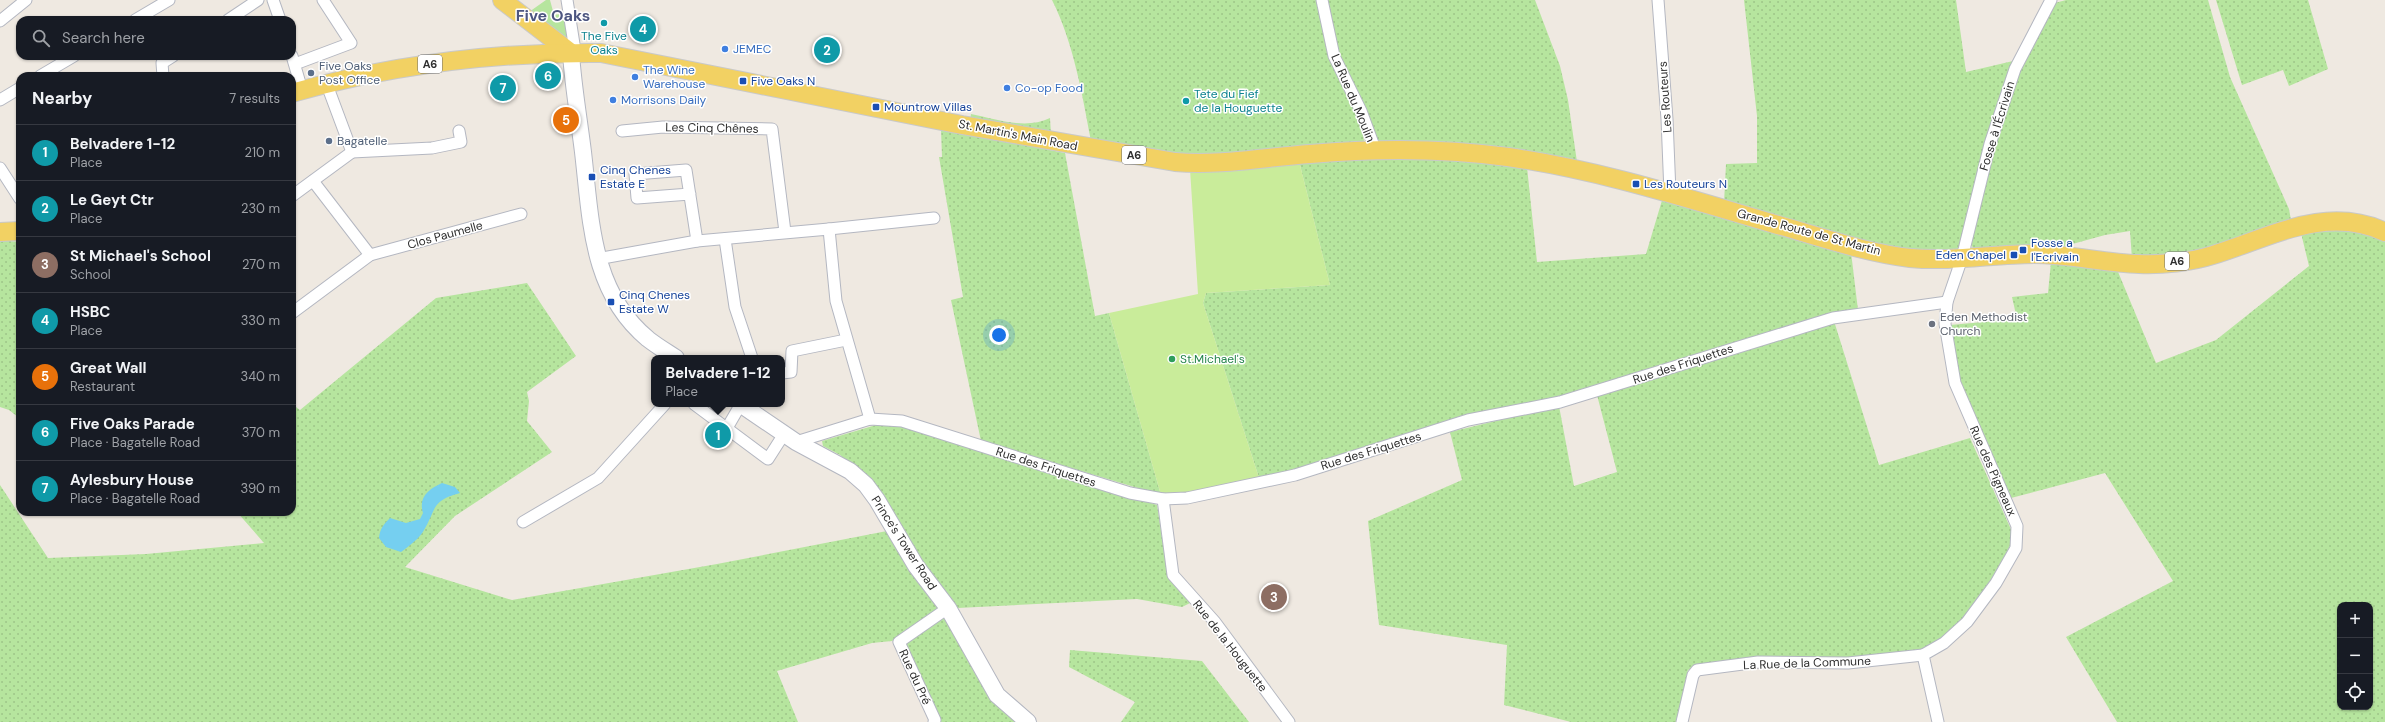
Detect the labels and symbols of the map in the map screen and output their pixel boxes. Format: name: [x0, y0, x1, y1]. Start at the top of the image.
district label: Five Oaks: [516, 5, 590, 26]
pin: 4: [630, 14, 656, 44]
marker: The Five Oaks: [599, 18, 609, 28]
place label: The Five Oaks: [581, 28, 627, 58]
pin: 2: [814, 35, 840, 65]
place label: JEMEC: [733, 41, 772, 57]
marker: JEMEC: [720, 44, 730, 54]
street label: La Rue du Moulin: [1327, 52, 1379, 145]
road number: A6: [418, 55, 442, 73]
place label: Five Oaks Post Office: [319, 58, 380, 88]
pin: 6: [535, 61, 561, 91]
street label: Les Routeurs: [1655, 61, 1675, 133]
place label: The Wine Warehouse: [643, 62, 706, 92]
marker: Five Oaks Post Office: [306, 68, 316, 78]
marker: The Wine Warehouse: [630, 72, 640, 82]
pin: 7: [490, 73, 516, 103]
place label: Five Oaks N: [751, 73, 815, 89]
marker: Five Oaks N: [738, 76, 748, 86]
street label: Fosse à l'Écrivain: [1976, 79, 2018, 173]
place label: Co-op Food: [1015, 80, 1083, 96]
marker: Co-op Food: [1002, 83, 1012, 93]
place label: Tete du Fief de la Houguette: [1194, 86, 1283, 116]
place label: Morrisons Daily: [621, 92, 707, 108]
marker: Morrisons Daily: [608, 95, 618, 105]
marker: Tete du Fief de la Houguette: [1181, 96, 1191, 106]
place label: Mountrow Villas: [884, 99, 972, 115]
marker: Mountrow Villas: [871, 102, 881, 112]
pin: 5: [553, 105, 579, 135]
street label: St. Martin's Main Road: [957, 116, 1079, 154]
street label: Les Cinq Chênes: [665, 119, 759, 137]
place label: Bagatelle: [337, 133, 388, 149]
marker: Bagatelle: [324, 136, 334, 146]
road number: A6: [1122, 146, 1146, 164]
place label: Cinq Chenes Estate E: [600, 162, 671, 192]
marker: Cinq Chenes Estate E: [587, 172, 597, 182]
place label: Les Routeurs N: [1644, 176, 1727, 192]
marker: Les Routeurs N: [1631, 179, 1641, 189]
street label: Grande Route de St Martin: [1736, 205, 1883, 259]
street label: Clos Paumelle: [406, 217, 485, 253]
place label: Fosse a l'Ecrivain: [2031, 235, 2079, 265]
marker: Fosse a l'Ecrivain: [2018, 245, 2028, 255]
place label: Eden Chapel: [1936, 247, 2006, 263]
marker: Eden Chapel: [2009, 250, 2019, 260]
road number: A6: [2165, 252, 2189, 270]
place label: Cinq Chenes Estate W: [619, 287, 690, 317]
marker: Cinq Chenes Estate W: [606, 297, 616, 307]
place label: Eden Methodist Church: [1940, 309, 2028, 339]
marker: Eden Methodist Church: [1927, 319, 1937, 329]
your location: [989, 325, 1009, 345]
street label: Rue des Friquettes: [1631, 340, 1735, 388]
place label: St.Michael's: [1180, 351, 1245, 367]
marker: St.Michael's: [1167, 354, 1177, 364]
pin: 1: [705, 420, 731, 450]
street label: Rue des Pigneaux: [1966, 423, 2020, 519]
street label: Rue des Friquettes: [1319, 428, 1423, 474]
street label: Rue des Friquettes: [994, 443, 1098, 491]
street label: Prince's Tower Road: [868, 493, 940, 593]
pin: 3: [1261, 582, 1287, 612]
street label: Rue de la Houguette: [1189, 597, 1271, 695]
street label: Rue du Pré: [895, 647, 935, 708]
street label: La Rue de la Commune: [1743, 653, 1871, 673]

